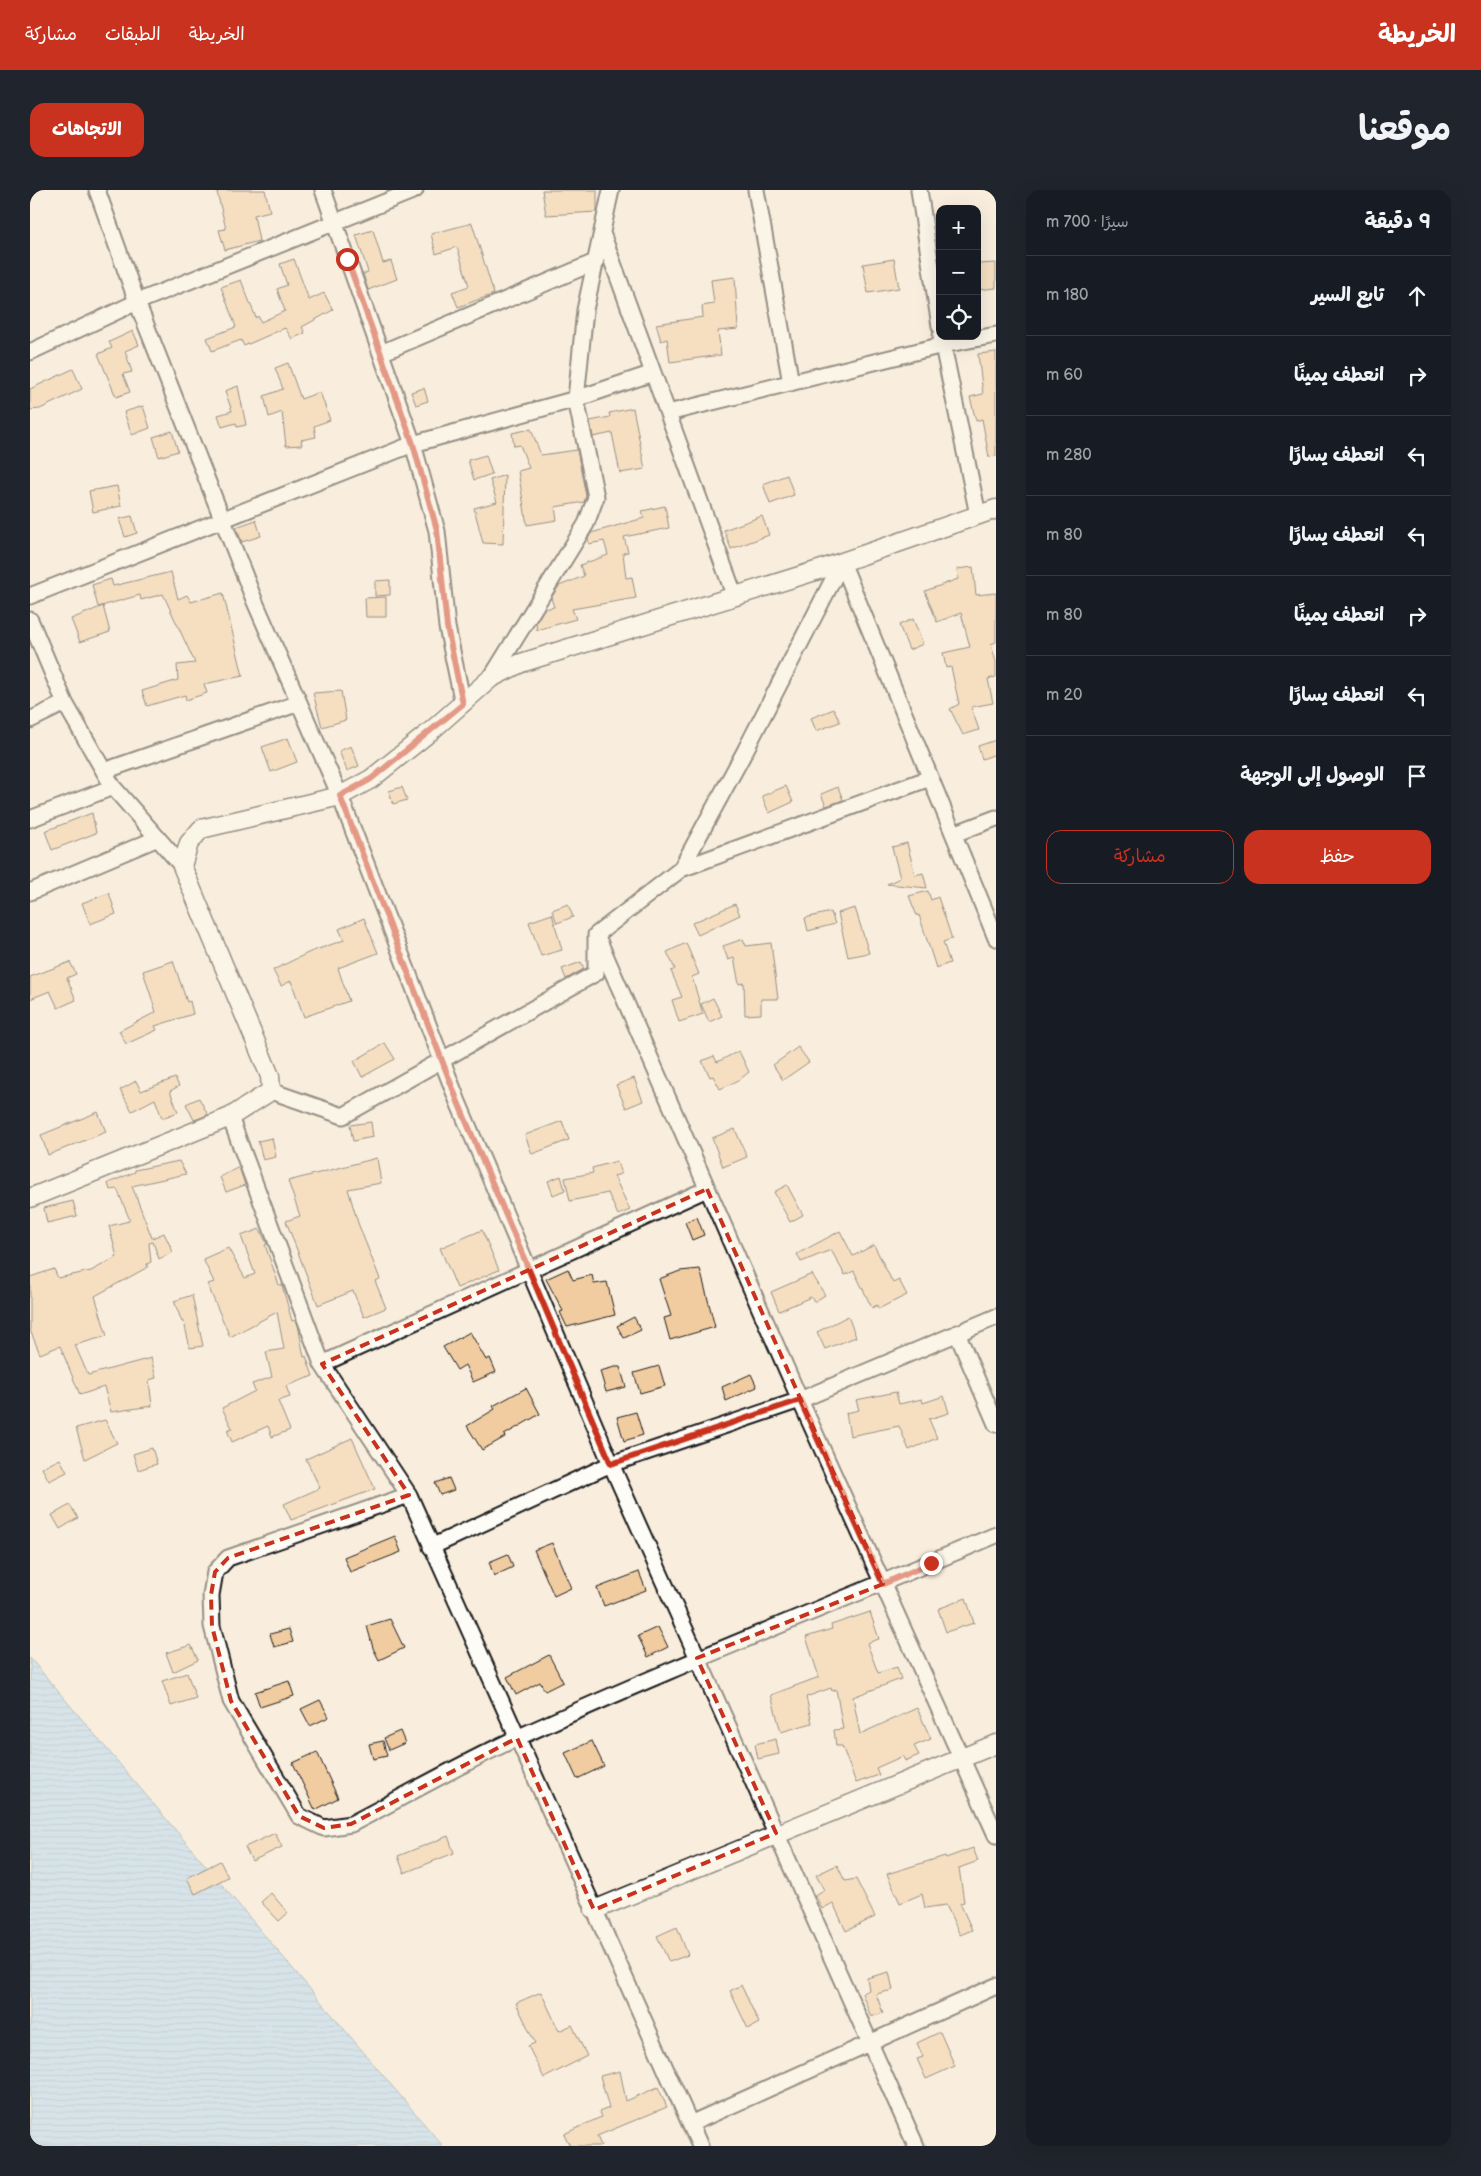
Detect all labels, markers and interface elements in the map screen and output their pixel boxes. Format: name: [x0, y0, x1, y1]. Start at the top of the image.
text: الخريطة: [1378, 20, 1456, 49]
text: مشاركة: [25, 24, 77, 45]
text: الطبقات: [105, 24, 161, 45]
text: الخريطة: [189, 24, 245, 45]
button: الاتجاهات: [30, 103, 144, 157]
text: موقعنا: [1358, 108, 1451, 151]
map controls: [936, 205, 981, 340]
button: +: [936, 205, 981, 250]
text: 9 دقيقة: [1365, 209, 1431, 234]
text: سيرًا · 700 m: [1046, 213, 1129, 232]
route start: [336, 248, 359, 271]
button: −: [936, 250, 981, 295]
icon: ahead: [1403, 282, 1431, 310]
text: تابع السير: [1311, 284, 1384, 307]
text: 180 m: [1046, 286, 1089, 305]
button: locate: [936, 295, 981, 340]
icon: right: [1403, 362, 1431, 390]
text: انعطف يمينًا: [1294, 364, 1384, 387]
text: 60 m: [1046, 366, 1083, 385]
icon: left: [1403, 442, 1431, 470]
text: انعطف يسارًا: [1289, 444, 1384, 467]
text: 280 m: [1046, 446, 1092, 465]
icon: left: [1403, 522, 1431, 550]
text: انعطف يسارًا: [1289, 524, 1384, 547]
text: 80 m: [1046, 526, 1082, 545]
icon: right: [1403, 602, 1431, 630]
text: انعطف يمينًا: [1294, 604, 1384, 627]
text: 80 m: [1046, 606, 1082, 625]
icon: left: [1403, 682, 1431, 710]
text: انعطف يسارًا: [1289, 684, 1384, 707]
text: 20 m: [1046, 686, 1082, 705]
icon: arrive: [1403, 762, 1431, 790]
text: الوصول إلى الوجهة: [1240, 764, 1384, 787]
button: مشاركة: [1046, 830, 1234, 884]
button: حفظ: [1244, 830, 1431, 884]
route end: [920, 1552, 943, 1575]

